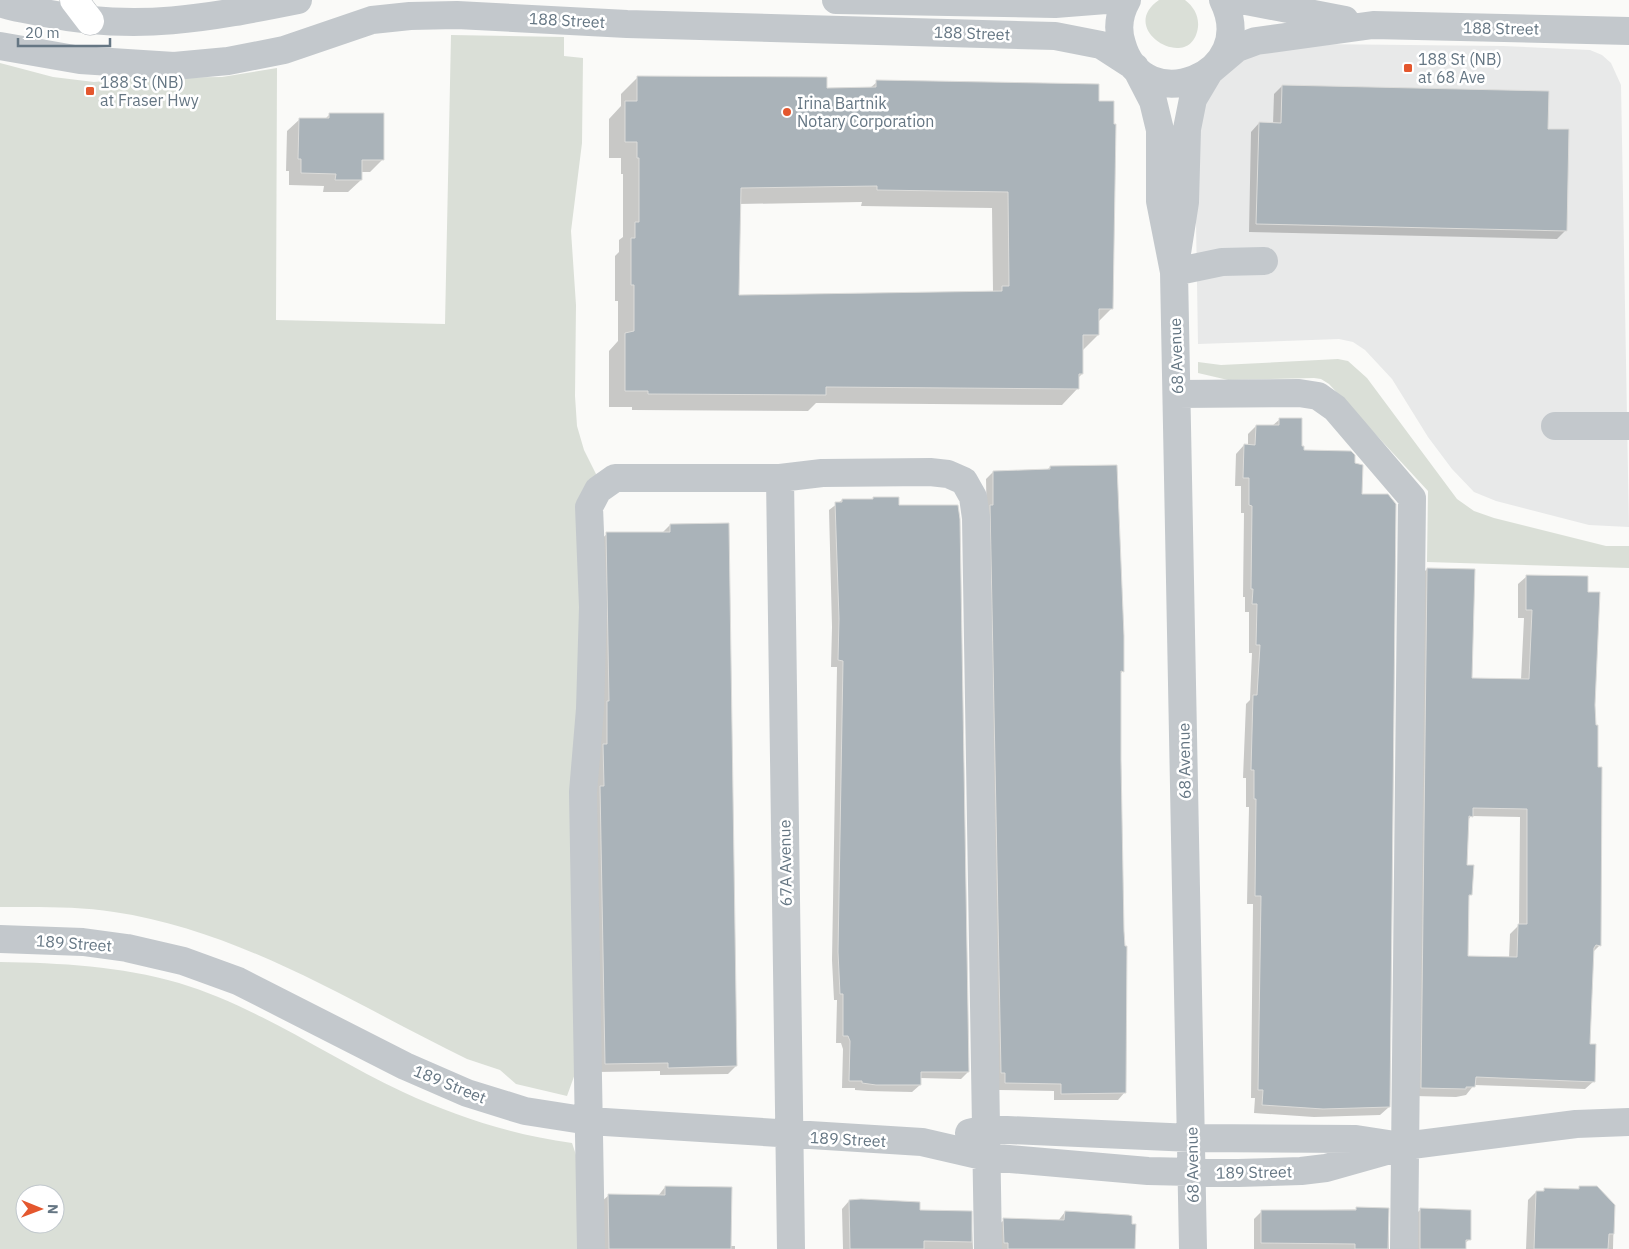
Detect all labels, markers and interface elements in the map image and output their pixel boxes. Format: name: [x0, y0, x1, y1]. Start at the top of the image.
street label: 188 Street: [528, 8, 606, 32]
scale bar: [18, 15, 110, 47]
street label: 188 Street: [1463, 17, 1539, 39]
street label: 188 Street: [933, 22, 1011, 44]
text: 20 m: [25, 23, 60, 42]
place label: 188 St (NB) at 68 Ave: [1418, 49, 1502, 87]
marker: 188 St (NB) at 68 Ave: [1402, 62, 1414, 74]
place label: 188 St (NB) at Fraser Hwy: [100, 72, 199, 110]
marker: 188 St (NB) at Fraser Hwy: [84, 85, 96, 97]
place label: Irina Bartnik Notary Corporation: [797, 93, 934, 131]
marker: Irina Bartnik Notary Corporation: [781, 106, 793, 118]
street label: 68 Avenue: [1165, 317, 1187, 395]
street label: 68 Avenue: [1173, 722, 1195, 799]
street label: 67A Avenue: [774, 819, 796, 906]
street label: 189 Street: [35, 930, 113, 956]
street label: 189 Street: [411, 1060, 489, 1108]
street label: 68 Avenue: [1181, 1126, 1203, 1203]
street label: 189 Street: [809, 1127, 887, 1151]
street label: 189 Street: [1216, 1161, 1292, 1183]
north arrow: [15, 1184, 65, 1234]
text: N: [44, 1204, 62, 1214]

